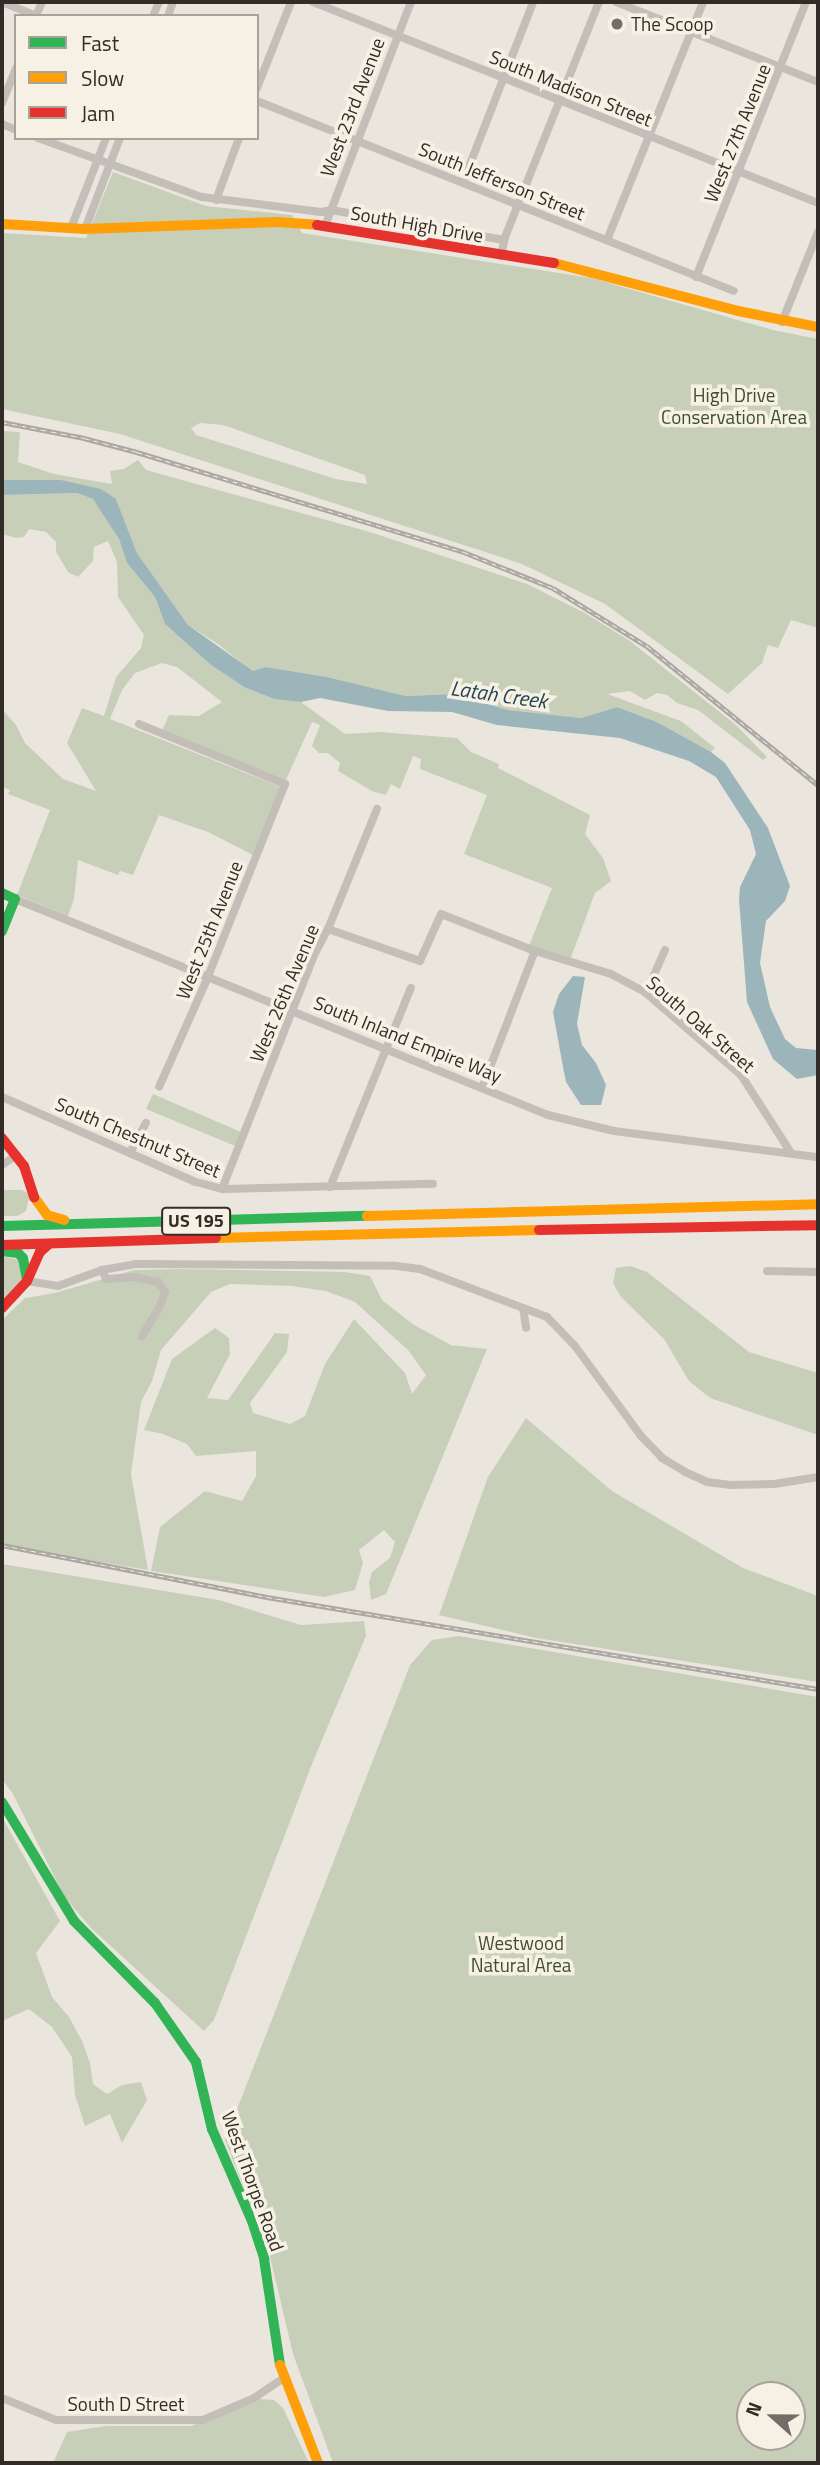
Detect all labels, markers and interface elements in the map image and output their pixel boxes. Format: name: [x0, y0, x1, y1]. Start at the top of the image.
place label: The Scoop: [631, 13, 714, 35]
legend: [14, 14, 259, 140]
marker: The Scoop: [609, 16, 625, 32]
text: Fast: [81, 27, 119, 59]
street label: West 23rd Avenue: [315, 34, 389, 180]
street label: South Madison Street: [486, 45, 656, 131]
street label: West 27th Avenue: [699, 60, 775, 206]
text: Slow: [81, 62, 124, 94]
text: Jam: [81, 97, 115, 129]
street label: South Jefferson Street: [416, 137, 588, 225]
street label: South High Drive: [349, 201, 485, 247]
park label: High Drive Conservation Area: [661, 384, 807, 428]
water label: Latah Creek: [449, 675, 549, 713]
street label: West 25th Avenue: [171, 857, 247, 1003]
street label: West 26th Avenue: [245, 921, 323, 1065]
street label: South Oak Street: [642, 971, 760, 1077]
street label: South Inland Empire Way: [311, 991, 505, 1087]
street label: South Chestnut Street: [52, 1092, 224, 1182]
road number: US 195: [161, 1206, 231, 1236]
park label: Westwood Natural Area: [471, 1932, 571, 1976]
street label: West Thorpe Road: [217, 2108, 289, 2254]
north arrow: [736, 2381, 806, 2451]
street label: South D Street: [68, 2393, 184, 2415]
text: N: [737, 2398, 769, 2420]

